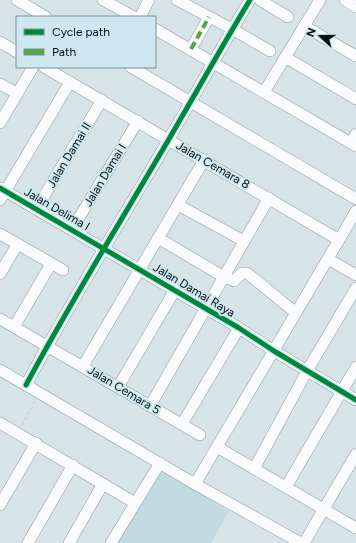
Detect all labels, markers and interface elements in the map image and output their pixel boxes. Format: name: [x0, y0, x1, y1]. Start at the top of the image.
legend: [16, 16, 156, 68]
north arrow: [300, 16, 340, 56]
text: Cycle path: [52, 25, 110, 39]
text: N: [304, 26, 319, 39]
text: Path: [52, 45, 76, 59]
street label: Jalan Damai II: [44, 120, 94, 190]
street label: Jalan Cemara 8: [174, 138, 252, 192]
street label: Jalan Damai I: [81, 141, 129, 209]
street label: Jalan Delima I: [22, 185, 92, 233]
street label: Jalan Damai Raya: [151, 260, 237, 320]
street label: Jalan Cemara 5: [85, 363, 163, 417]

